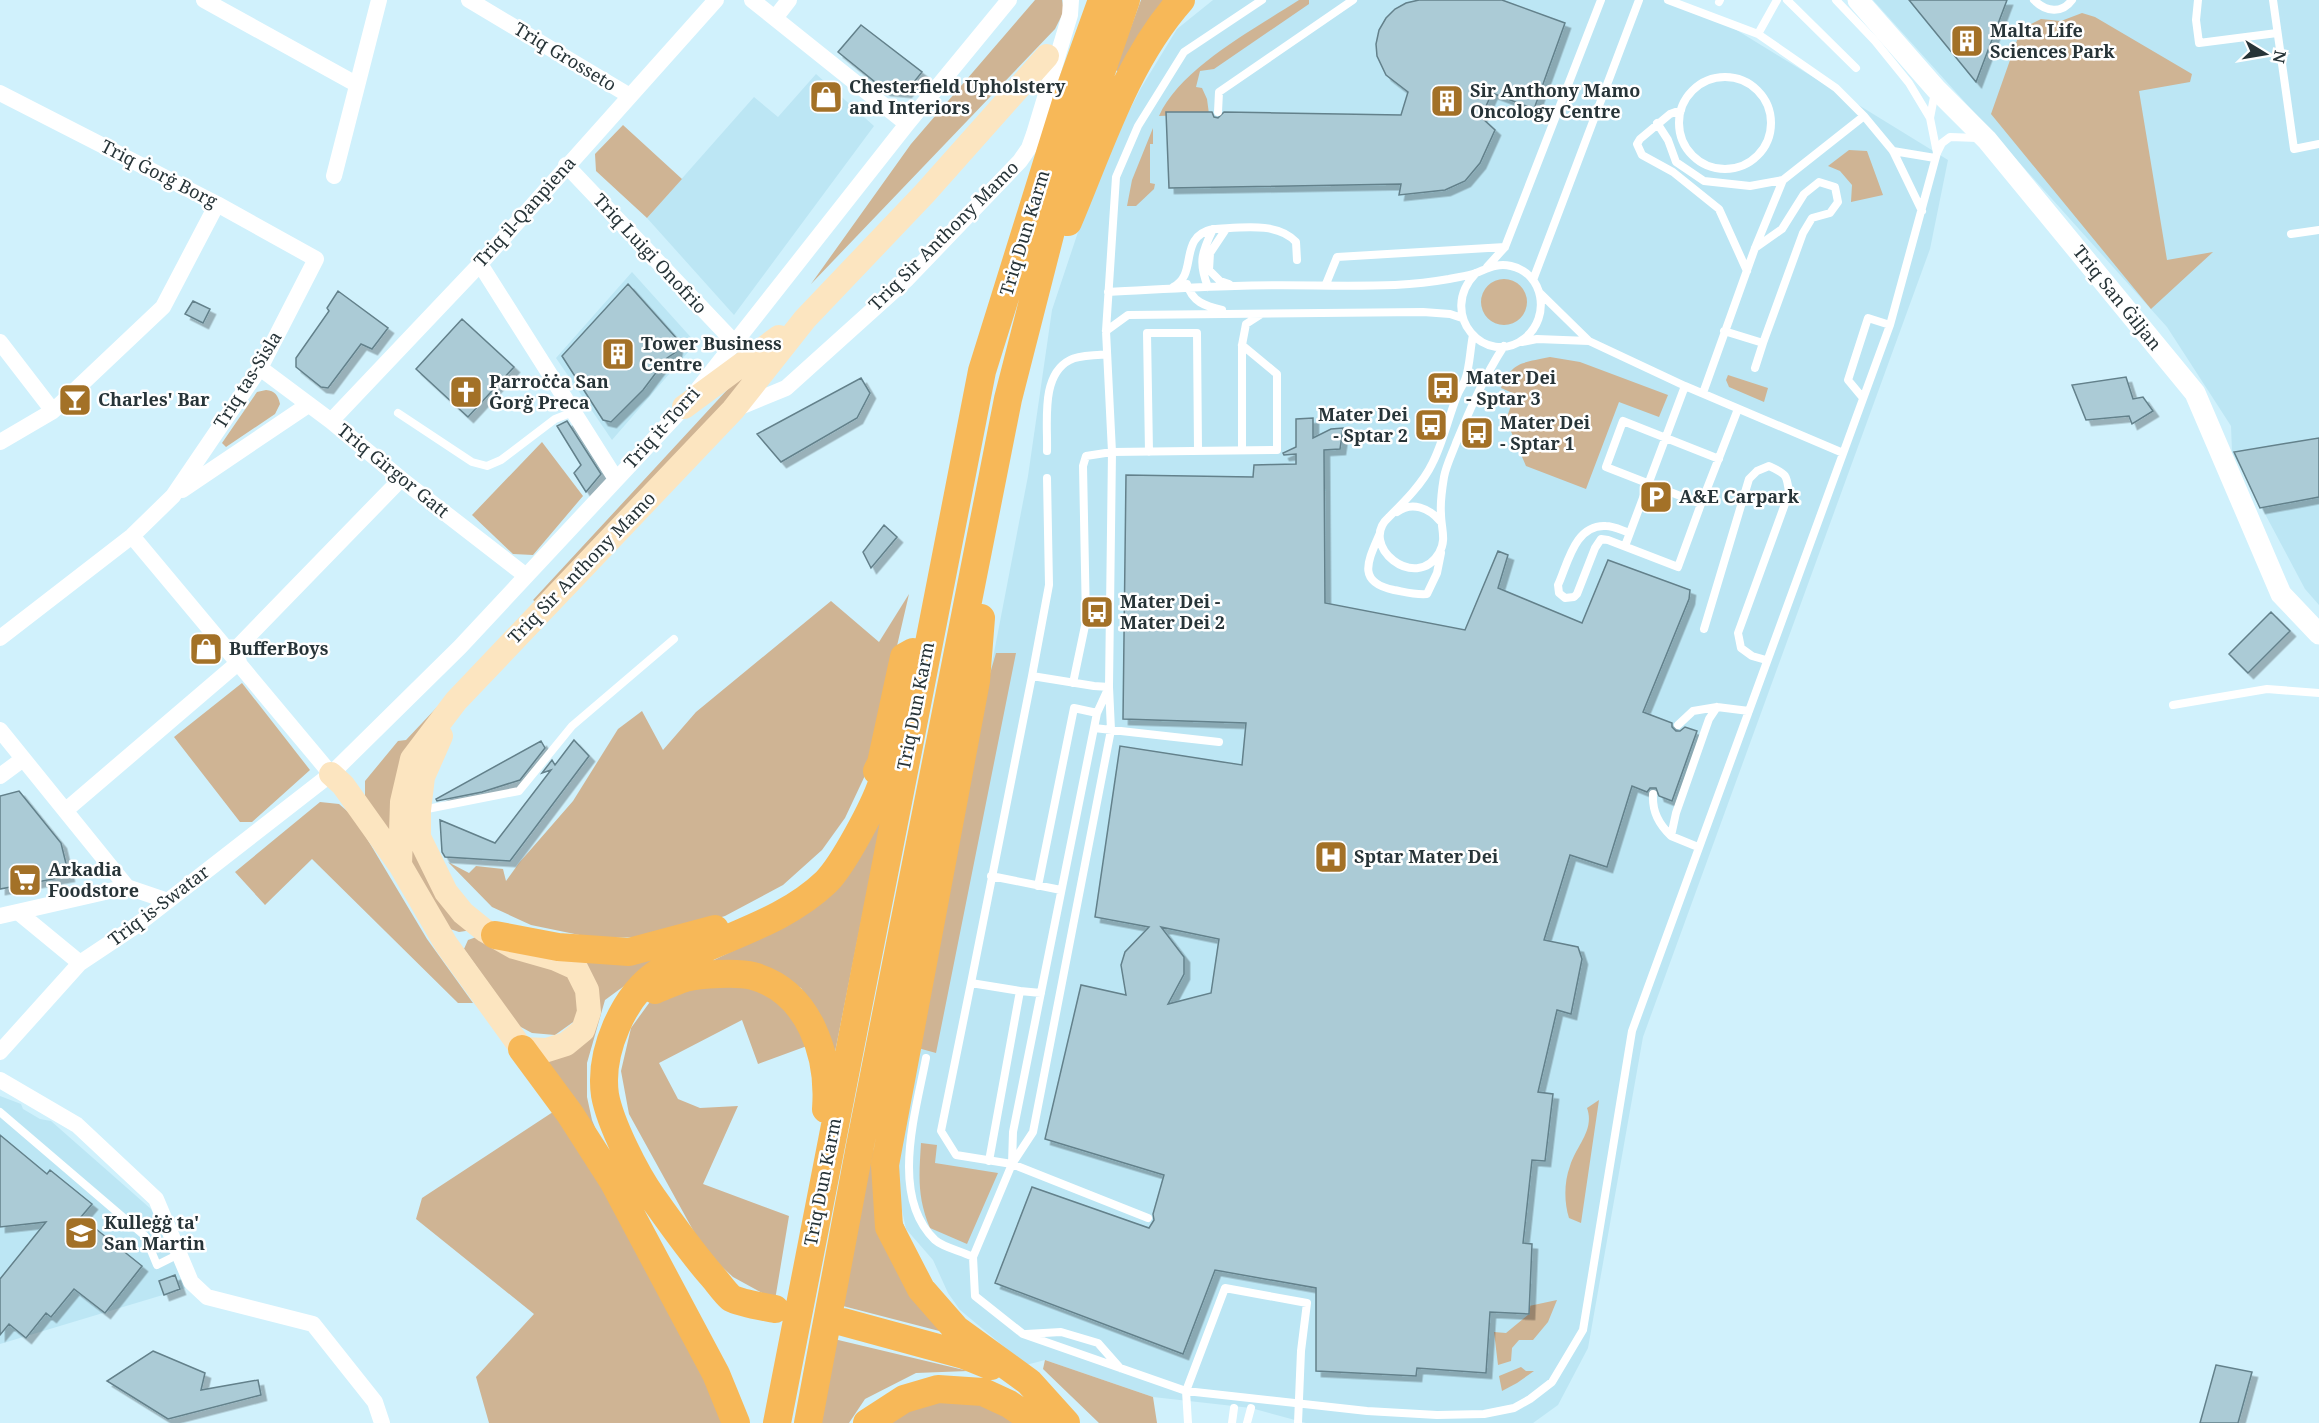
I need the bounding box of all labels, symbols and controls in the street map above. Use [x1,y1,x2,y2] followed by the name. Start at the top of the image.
[510,16,621,96] street label: Triq Grosseto
[1990,18,2115,63] place label: Malta Life Sciences Park
[1949,23,1985,59] building icon: Malta Life Sciences Park
[2235,24,2295,84] north arrow
[2268,49,2292,66] text: N
[849,74,1066,119] place label: Chesterfield Upholstery and Interiors
[1470,78,1640,123] place label: Sir Anthony Mamo Oncology Centre
[808,79,844,115] shop icon: Chesterfield Upholstery and Interiors
[1429,83,1465,119] building icon: Sir Anthony Mamo Oncology Centre
[97,133,222,213] street label: Triq Ġorġ Borg
[468,151,580,272] street label: Triq il-Qanpiena
[863,155,1023,315] street label: Triq Sir Anthony Mamo
[994,167,1055,298] street label: Triq Dun Karm
[589,188,713,319] street label: Triq Luigi Onofrio
[2068,240,2168,355] street label: Triq San Ġiljan
[208,326,287,433] street label: Triq tas-Sisla
[641,331,782,376] place label: Tower Business Centre
[600,336,636,372] building icon: Tower Business Centre
[1466,365,1557,410] place label: Mater Dei - Sptar 3
[489,369,609,414] place label: Parroċċa San Ġorġ Preca
[1425,370,1461,406] bus stop icon: Mater Dei - Sptar 3
[448,374,484,410] church icon: Parroċċa San Ġorġ Preca
[618,381,704,473] street label: Triq it-Torri
[57,382,93,418] bar icon: Charles' Bar
[98,387,210,411] place label: Charles' Bar
[1318,402,1409,447] place label: Mater Dei - Sptar 2
[1413,407,1449,443] bus stop icon: Mater Dei - Sptar 2
[1500,410,1591,455] place label: Mater Dei - Sptar 1
[1459,415,1495,451] bus stop icon: Mater Dei - Sptar 1
[333,418,454,523] street label: Triq Girgor Gatt
[1638,479,1674,515] parking icon: A&E Carpark
[1679,484,1799,508] place label: A&E Carpark
[502,486,660,649] street label: Triq Sir Anthony Mamo
[1120,589,1225,634] place label: Mater Dei - Mater Dei 2
[1079,594,1115,630] bus stop icon: Mater Dei - Mater Dei 2
[188,631,224,667] shop icon: BufferBoys
[229,636,329,660] place label: BufferBoys
[891,640,939,772] street label: Triq Dun Karm
[1313,839,1349,875] hospital icon: Sptar Mater Dei
[1354,844,1499,868] place label: Sptar Mater Dei
[48,857,139,902] place label: Arkadia Foodstore
[103,859,214,951] street label: Triq is-Swatar
[7,862,43,898] supermarket icon: Arkadia Foodstore
[798,1116,846,1248] street label: Triq Dun Karm
[104,1210,205,1255] place label: Kulleġġ ta' San Martin
[63,1215,99,1251] school or university icon: Kulleġġ ta' San Martin

